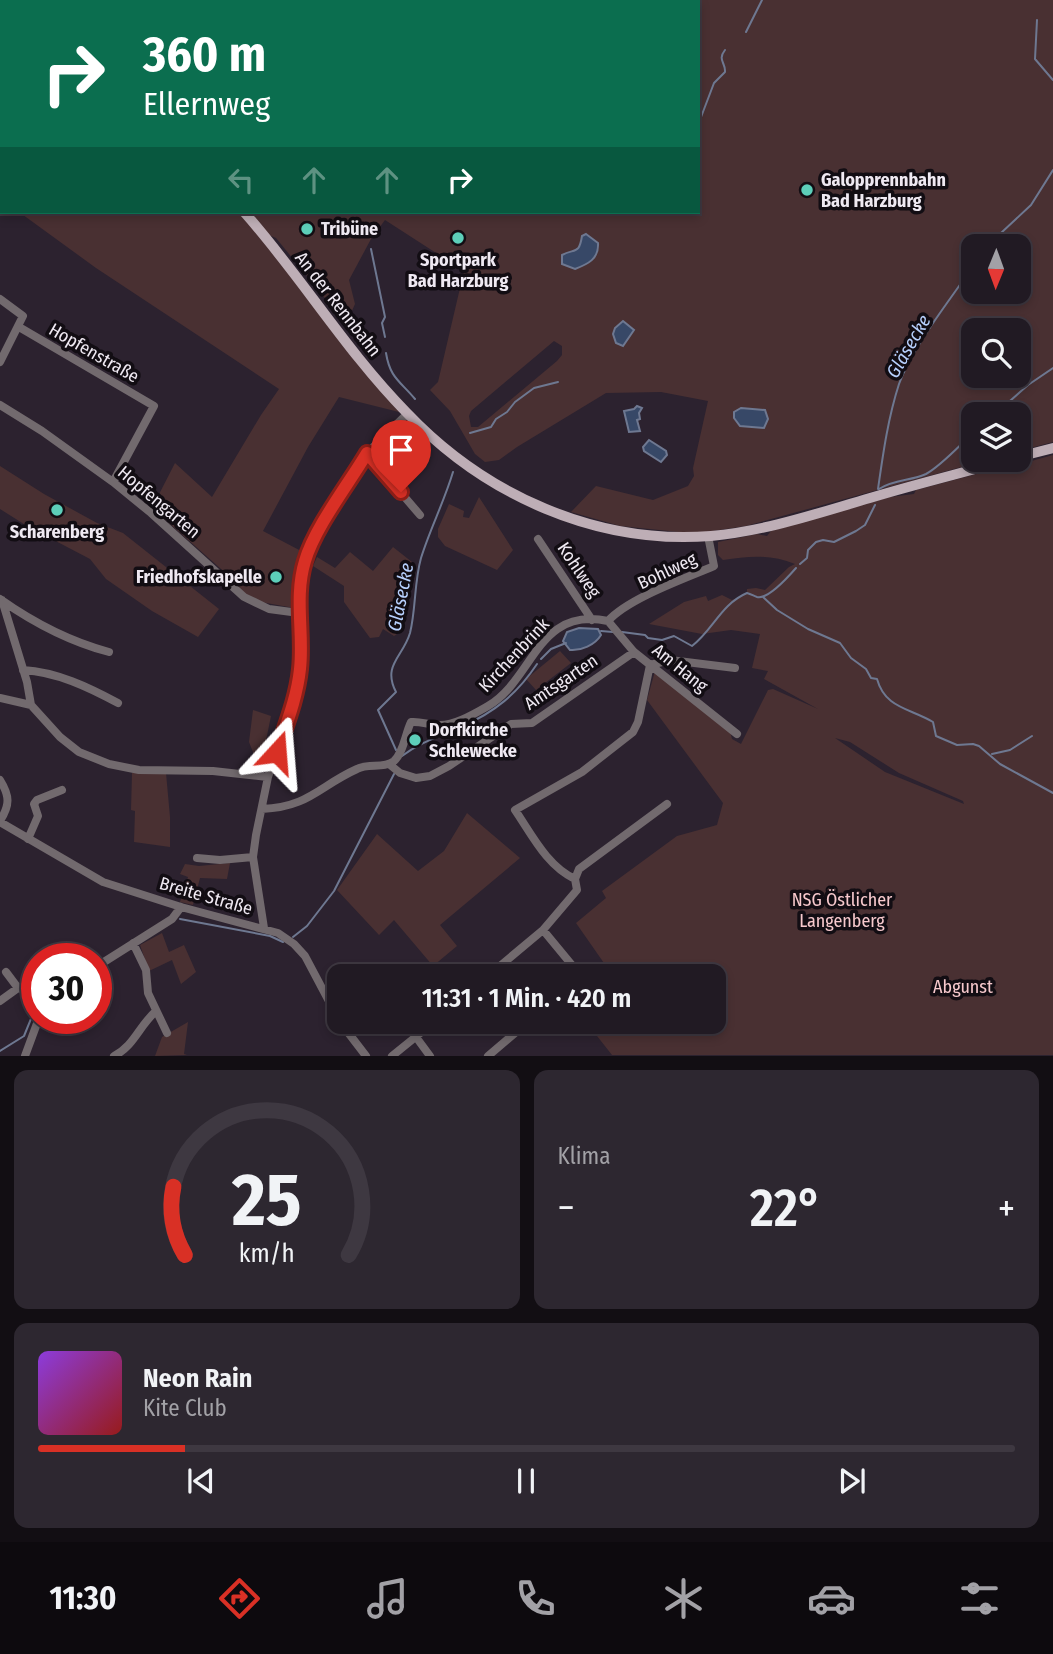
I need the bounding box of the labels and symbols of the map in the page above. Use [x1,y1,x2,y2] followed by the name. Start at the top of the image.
[821,169,946,212] place label: Galopprennbahn Bad Harzburg
[799,182,815,198] marker: Galopprennbahn Bad Harzburg
[321,218,378,240] place label: Tribüne
[299,221,315,237] marker: Tribüne
[450,230,466,246] marker: Sportpark Bad Harzburg
[961,234,1031,304] north arrow
[290,247,386,361] street label: An der Rennbahn
[408,249,508,292] place label: Sportpark Bad Harzburg
[881,311,936,382] water label: Gläsecke
[45,318,143,388] street label: Hopfenstraße
[371,420,431,492] pin
[113,461,205,543] street label: Hopfengarten
[49,502,65,518] marker: Scharenberg
[10,521,104,543] place label: Scharenberg
[553,538,606,602] street label: Kohlweg
[634,548,701,594] street label: Bohlweg
[383,561,418,633] water label: Gläsecke
[136,566,262,588] place label: Friedhofskapelle
[268,569,284,585] marker: Friedhofskapelle
[474,613,554,697] street label: Kirchenbrink
[648,639,713,697] street label: Am Hang
[520,649,602,715] street label: Amtsgarten
[240,715,314,789] position arrow
[429,719,517,762] place label: Dorfkirche Schlewecke
[407,732,423,748] marker: Dorfkirche Schlewecke
[157,872,255,920] street label: Breite Straße
[792,889,893,932] park label: NSG Östlicher Langenberg
[21,943,112,1034] speed limit sign: 30
[933,976,993,998] park label: Abgunst

